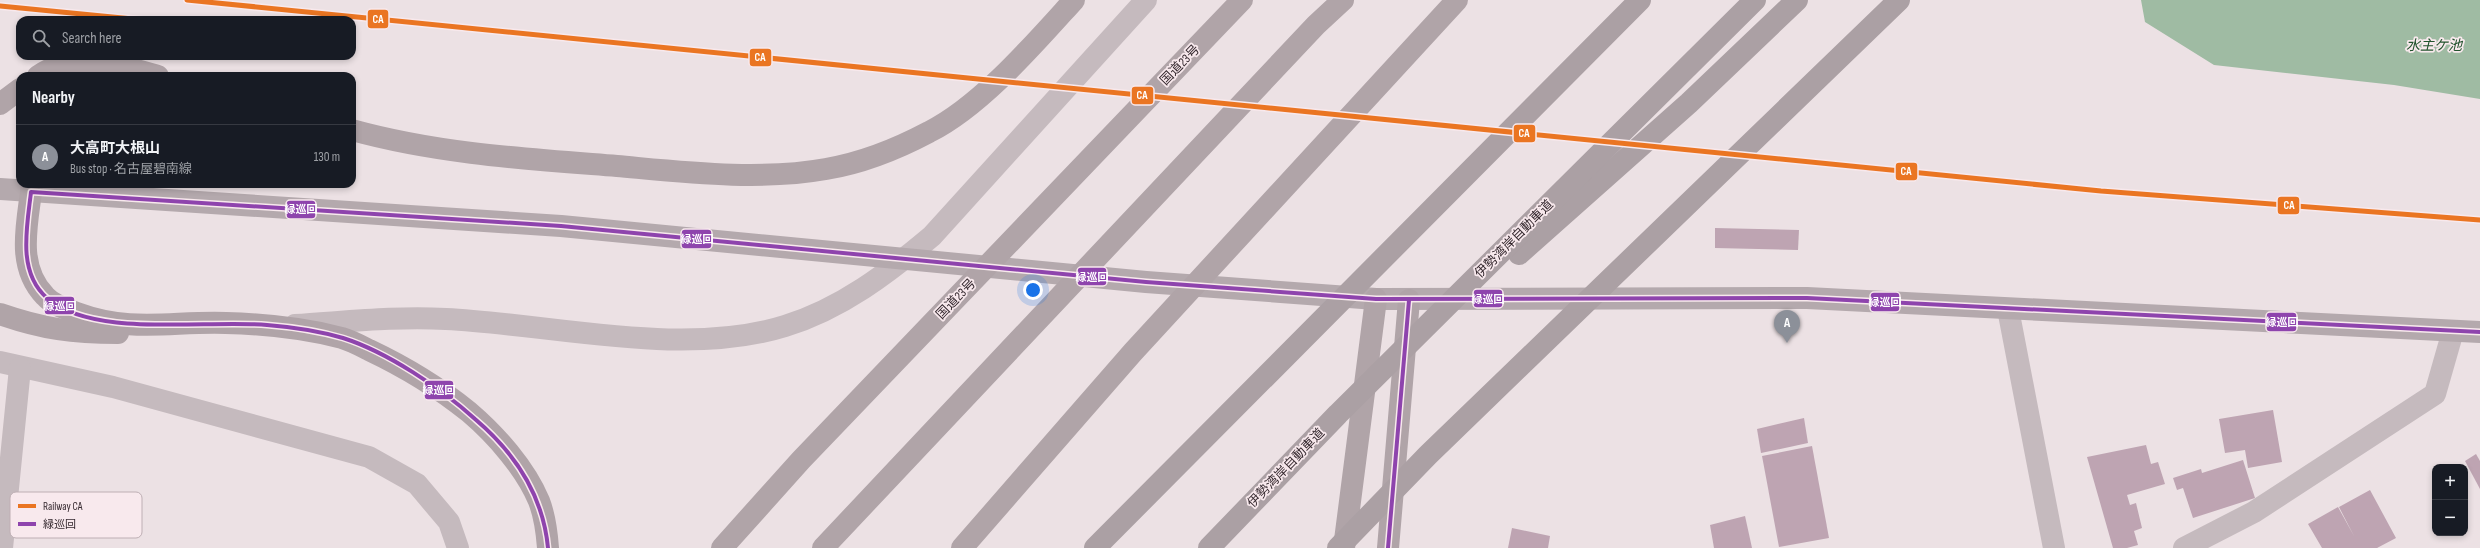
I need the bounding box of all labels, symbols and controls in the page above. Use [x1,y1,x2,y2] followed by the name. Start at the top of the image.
[367,9,389,29] line badge: CA
[373,13,384,26] text: CA
[16,16,356,60] search box
[30,27,52,49] icon: search
[62,29,122,48] text: Search here
[2406,37,2464,54] water label: 水主ケ池
[1157,42,1203,88] street label: 国道23号
[749,48,772,67] line badge: CA
[755,51,766,64] text: CA
[1131,86,1154,105] line badge: CA
[32,88,75,108] text: Nearby
[1137,89,1148,102] text: CA
[1513,124,1536,143] line badge: CA
[1519,127,1530,140] text: CA
[70,139,160,158] text: 大高町大根山
[42,149,48,165] text: A
[314,149,340,165] text: 130 m
[70,161,192,177] text: Bus stop · 名古屋碧南線
[1895,162,1918,181] line badge: CA
[1901,165,1912,178] text: CA
[2277,196,2300,215] line badge: CA
[1472,197,1556,281] street label: 伊勢湾岸自動車道
[2284,199,2295,212] text: CA
[286,200,316,219] line badge: 緑巡回
[285,203,318,216] text: 緑巡回
[681,229,712,249] line badge: 緑巡回
[681,233,714,246] text: 緑巡回
[1077,267,1107,286] line badge: 緑巡回
[1076,271,1109,284] text: 緑巡回
[933,276,979,322] street label: 国道23号
[1023,280,1043,300] your location
[1473,289,1503,308] line badge: 緑巡回
[1870,292,1900,312] line badge: 緑巡回
[1472,293,1505,306] text: 緑巡回
[44,296,75,315] line badge: 緑巡回
[1869,296,1902,309] text: 緑巡回
[44,300,77,313] text: 緑巡回
[1774,310,1800,343] pin: A
[2266,312,2297,332] line badge: 緑巡回
[2266,316,2299,329] text: 緑巡回
[424,380,454,400] line badge: 緑巡回
[423,384,456,397] text: 緑巡回
[1244,425,1328,511] street label: 伊勢湾岸自動車道
[2432,464,2468,536] map controls
[2432,464,2468,500] button: +
[10,492,142,538] legend
[43,500,83,513] text: Railway CA
[2432,500,2468,536] button: −
[43,518,76,531] text: 緑巡回

